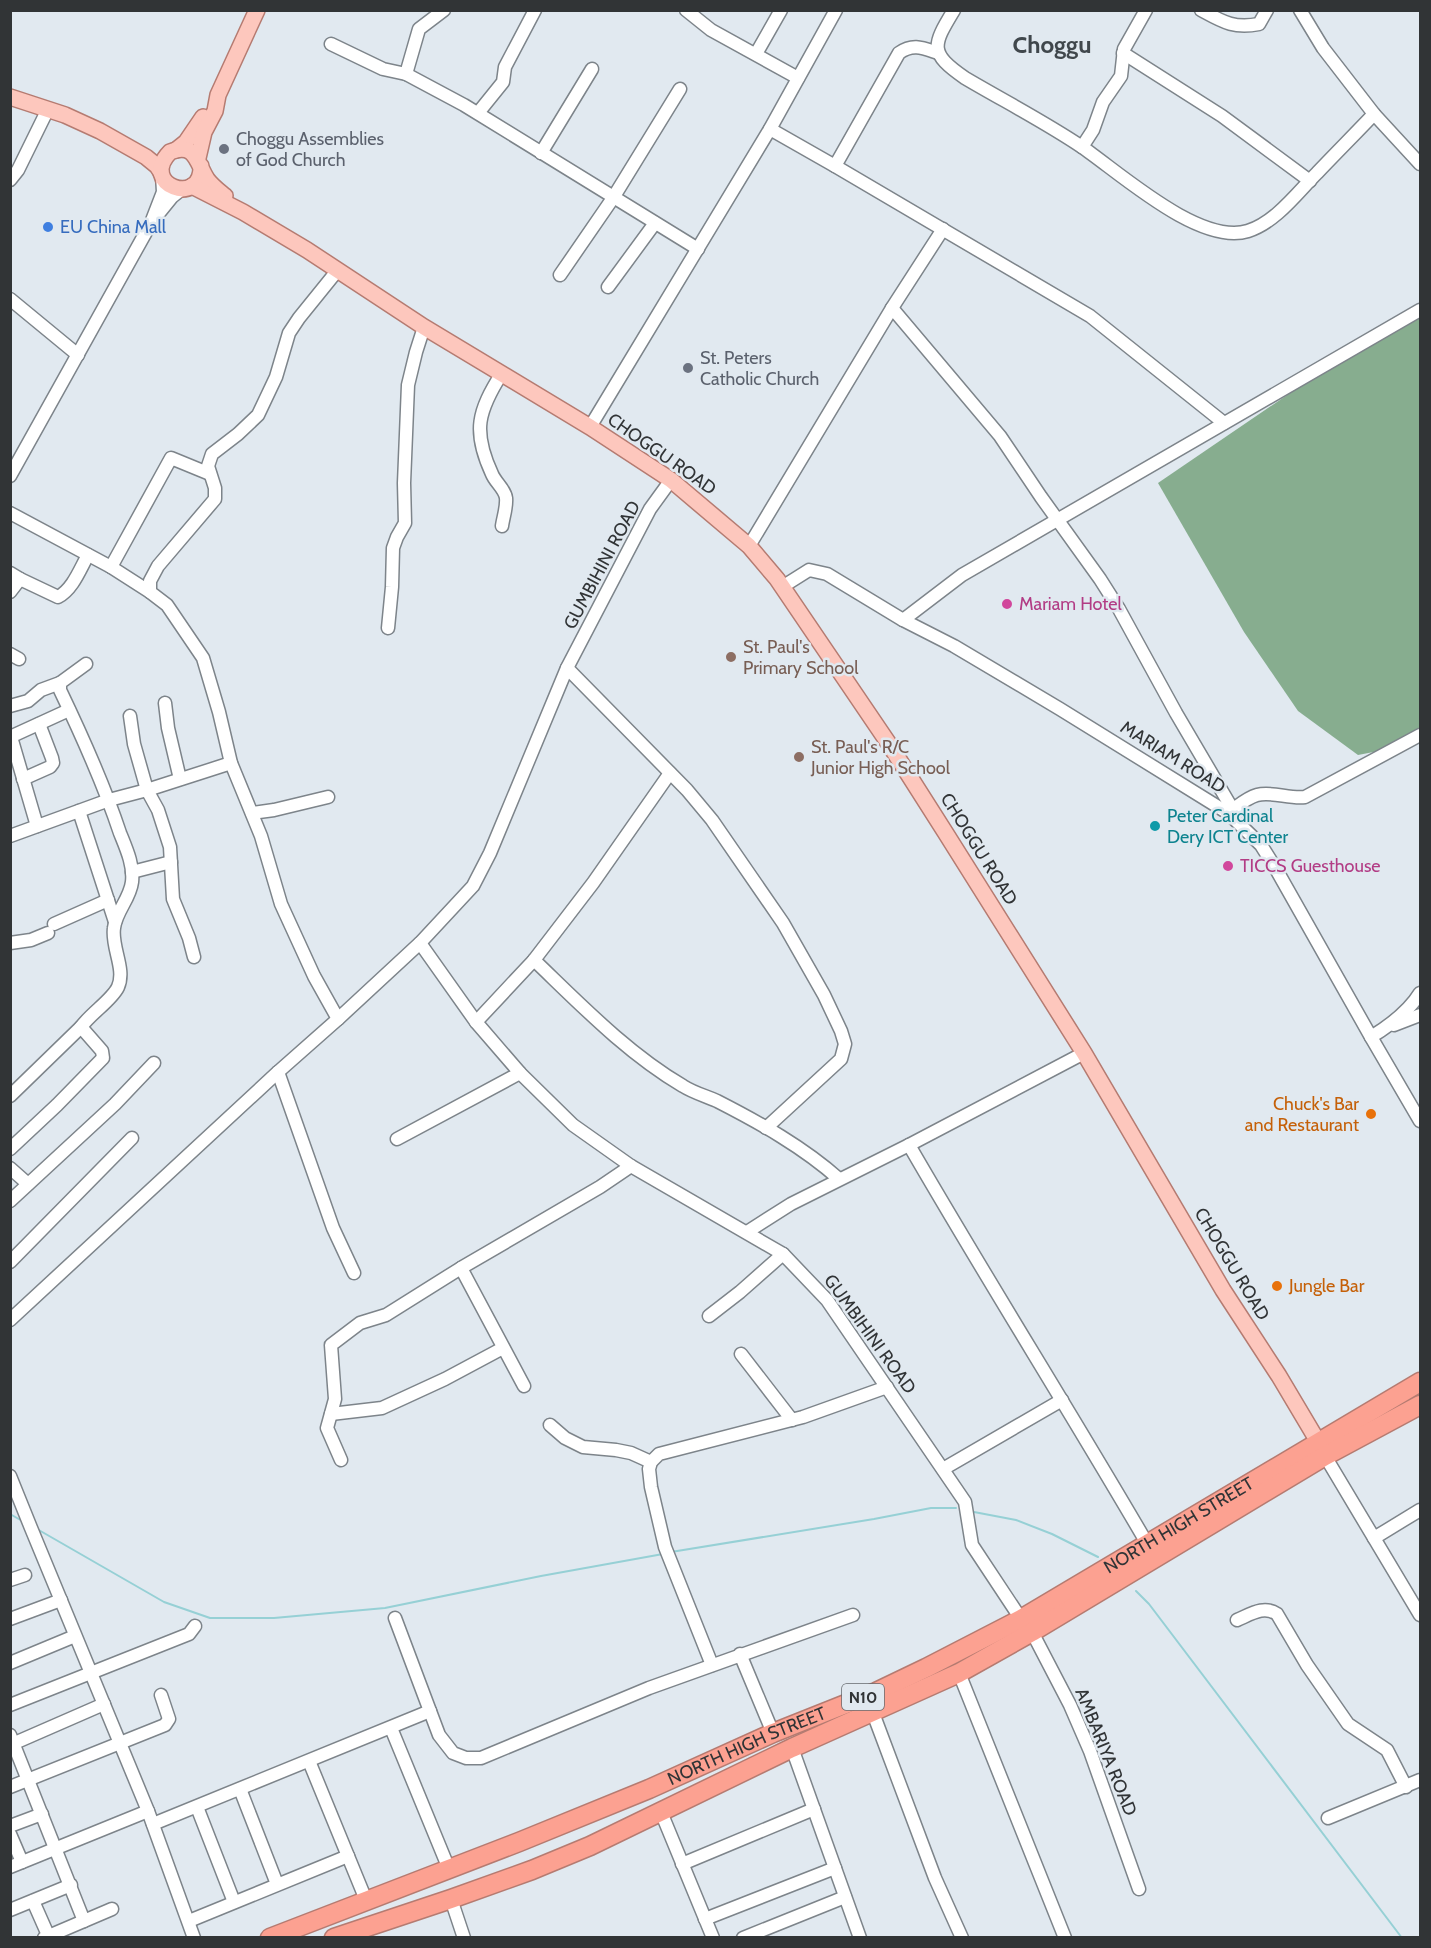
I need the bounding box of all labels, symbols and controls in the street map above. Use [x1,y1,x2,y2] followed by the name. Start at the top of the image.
[1013,30,1091,59] district label: Choggu
[236,128,384,171] place label: Choggu Assemblies of God Church
[217,142,231,156] marker: Choggu Assemblies of God Church
[60,216,167,238] place label: EU China Mall
[41,220,55,234] marker: EU China Mall
[700,347,819,390] place label: St. Peters Catholic Church
[681,361,695,375] marker: St. Peters Catholic Church
[603,408,721,500] street label: CHOGGU ROAD
[559,497,645,633] street label: GUMBIHINI ROAD
[1019,593,1123,615] place label: Mariam Hotel
[1000,597,1014,611] marker: Mariam Hotel
[743,636,859,679] place label: St. Paul's Primary School
[724,650,738,664] marker: St. Paul's Primary School
[1116,716,1230,798] street label: MARIAM ROAD
[810,736,951,779] place label: St. Paul's R/C Junior High School
[792,750,806,764] marker: St. Paul's R/C Junior High School
[936,789,1022,909] street label: CHOGGU ROAD
[1167,805,1289,848] place label: Peter Cardinal Dery ICT Center
[1148,819,1162,833] marker: Peter Cardinal Dery ICT Center
[1240,855,1381,877] place label: TICCS Guesthouse
[1221,859,1235,873] marker: TICCS Guesthouse
[1245,1093,1359,1136] place label: Chuck's Bar and Restaurant
[1364,1107,1378,1121] marker: Chuck's Bar and Restaurant
[1190,1204,1274,1324] street label: CHOGGU ROAD
[819,1270,921,1398] street label: GUMBIHINI ROAD
[1288,1275,1365,1297] place label: Jungle Bar
[1270,1279,1284,1293] marker: Jungle Bar
[1100,1472,1258,1578] street label: NORTH HIGH STREET
[842,1684,884,1710] road number: N10
[1070,1685,1142,1819] street label: AMBARIYA ROAD
[664,1702,829,1790] street label: NORTH HIGH STREET

